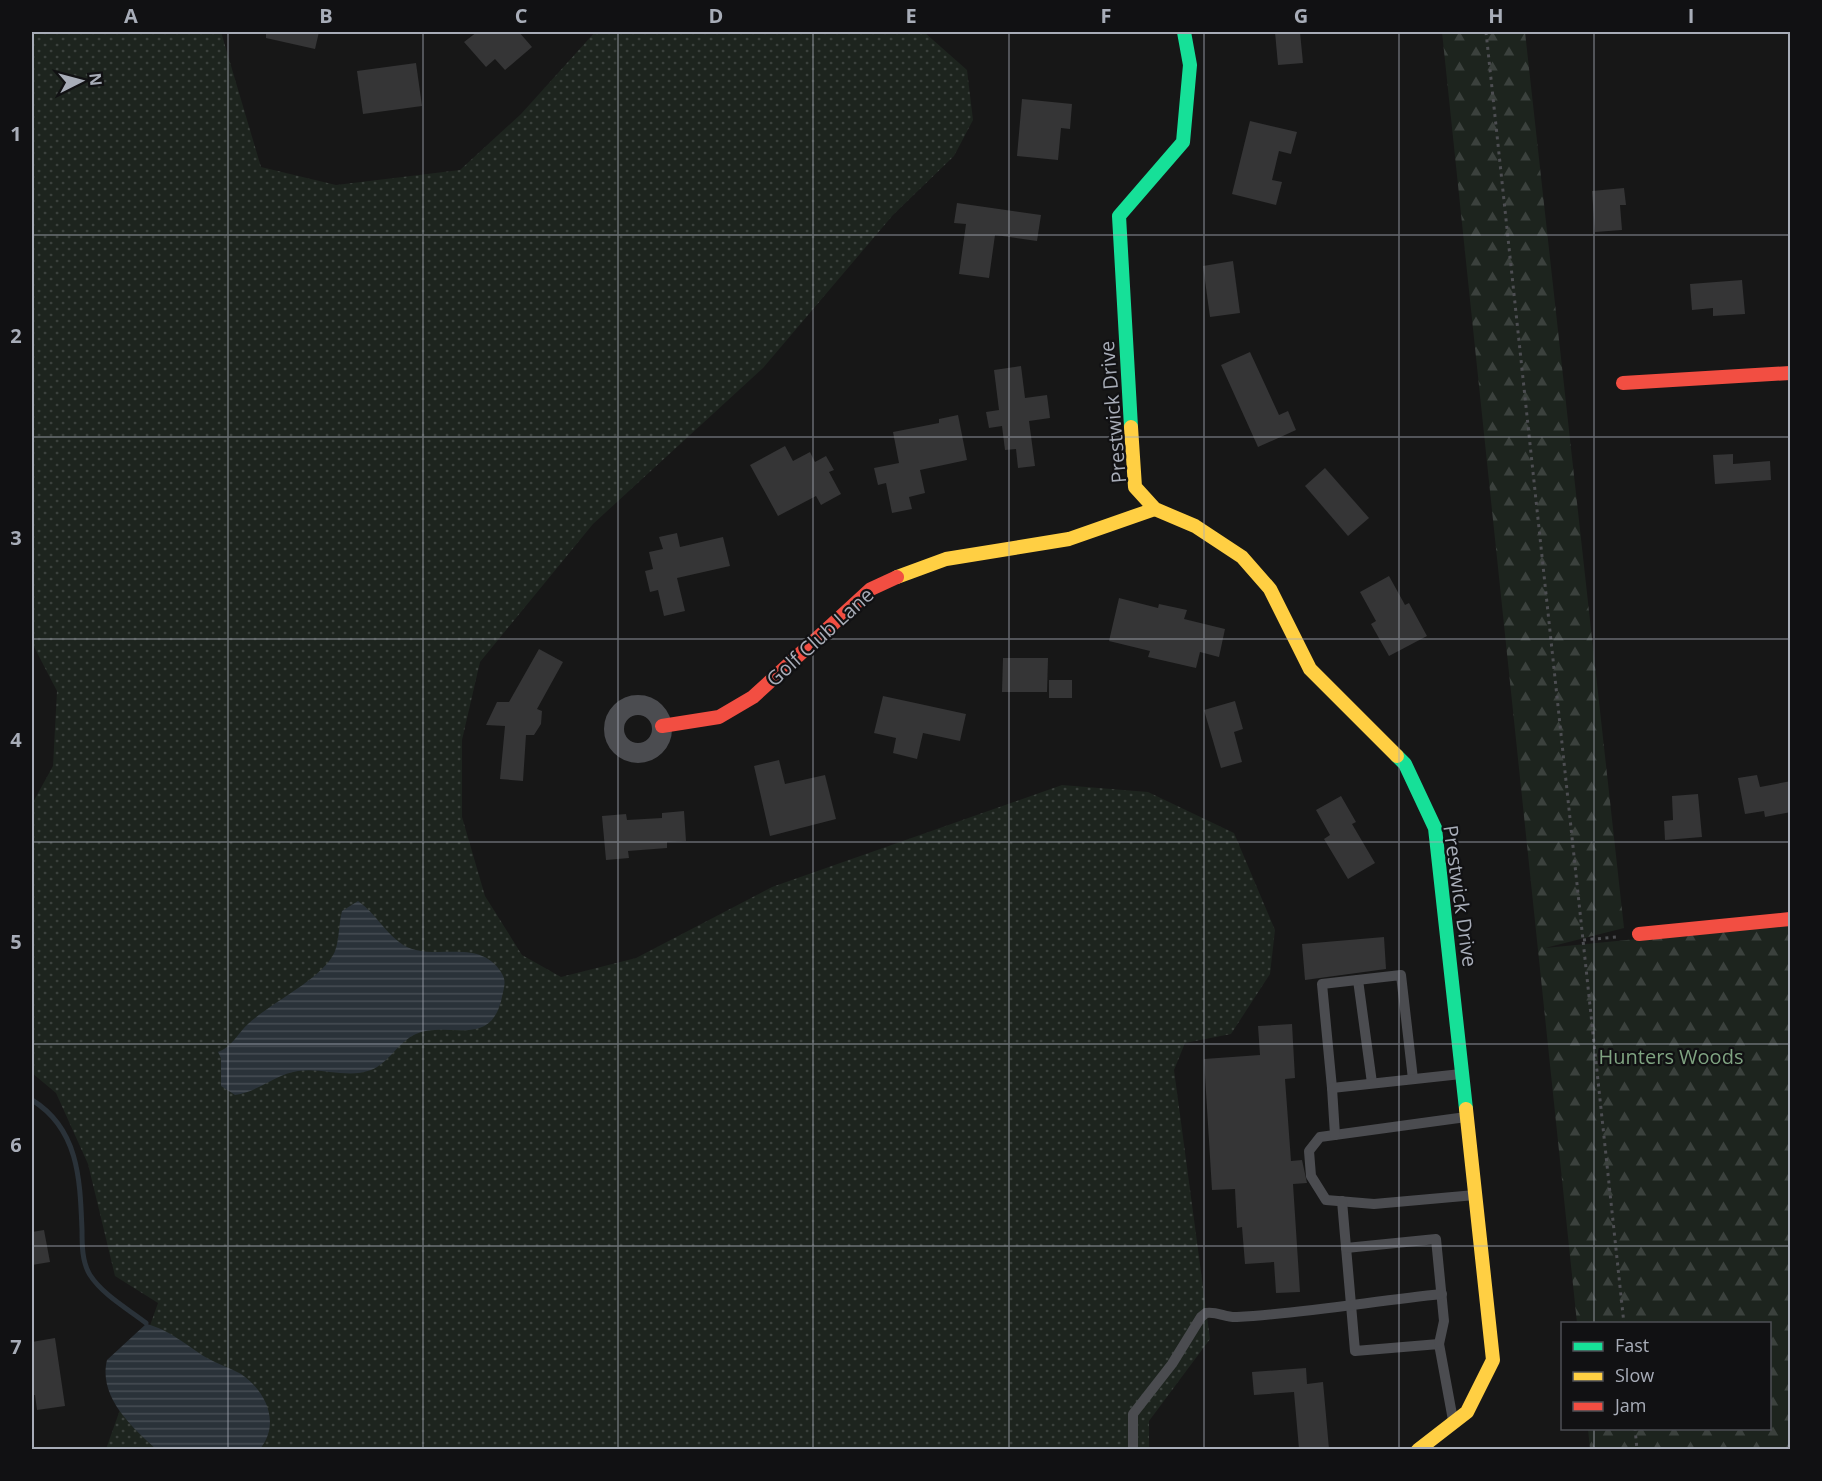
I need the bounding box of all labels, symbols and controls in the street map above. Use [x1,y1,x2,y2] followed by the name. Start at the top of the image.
[124,2,138,29] text: A
[319,2,333,29] text: B
[515,2,528,29] text: C
[709,2,723,29] text: D
[905,2,917,29] text: E
[1101,2,1111,29] text: F
[1294,2,1308,29] text: G
[1488,2,1504,29] text: H
[1688,2,1694,29] text: I
[51,51,111,111] north arrow
[84,72,108,87] text: N
[10,120,22,147] text: 1
[10,322,22,349] text: 2
[1093,340,1132,484] street label: Prestwick Drive
[10,524,22,551] text: 3
[760,581,879,692] street label: Golf Club Lane
[10,726,22,753] text: 4
[1437,823,1484,969] street label: Prestwick Drive
[10,928,22,955] text: 5
[1599,1043,1743,1070] park label: Hunters Woods
[10,1131,22,1158] text: 6
[1561,1322,1771,1430] legend
[10,1333,22,1360] text: 7
[1615,1333,1649,1357] text: Fast
[1615,1363,1654,1387] text: Slow
[1613,1393,1647,1417] text: Jam

